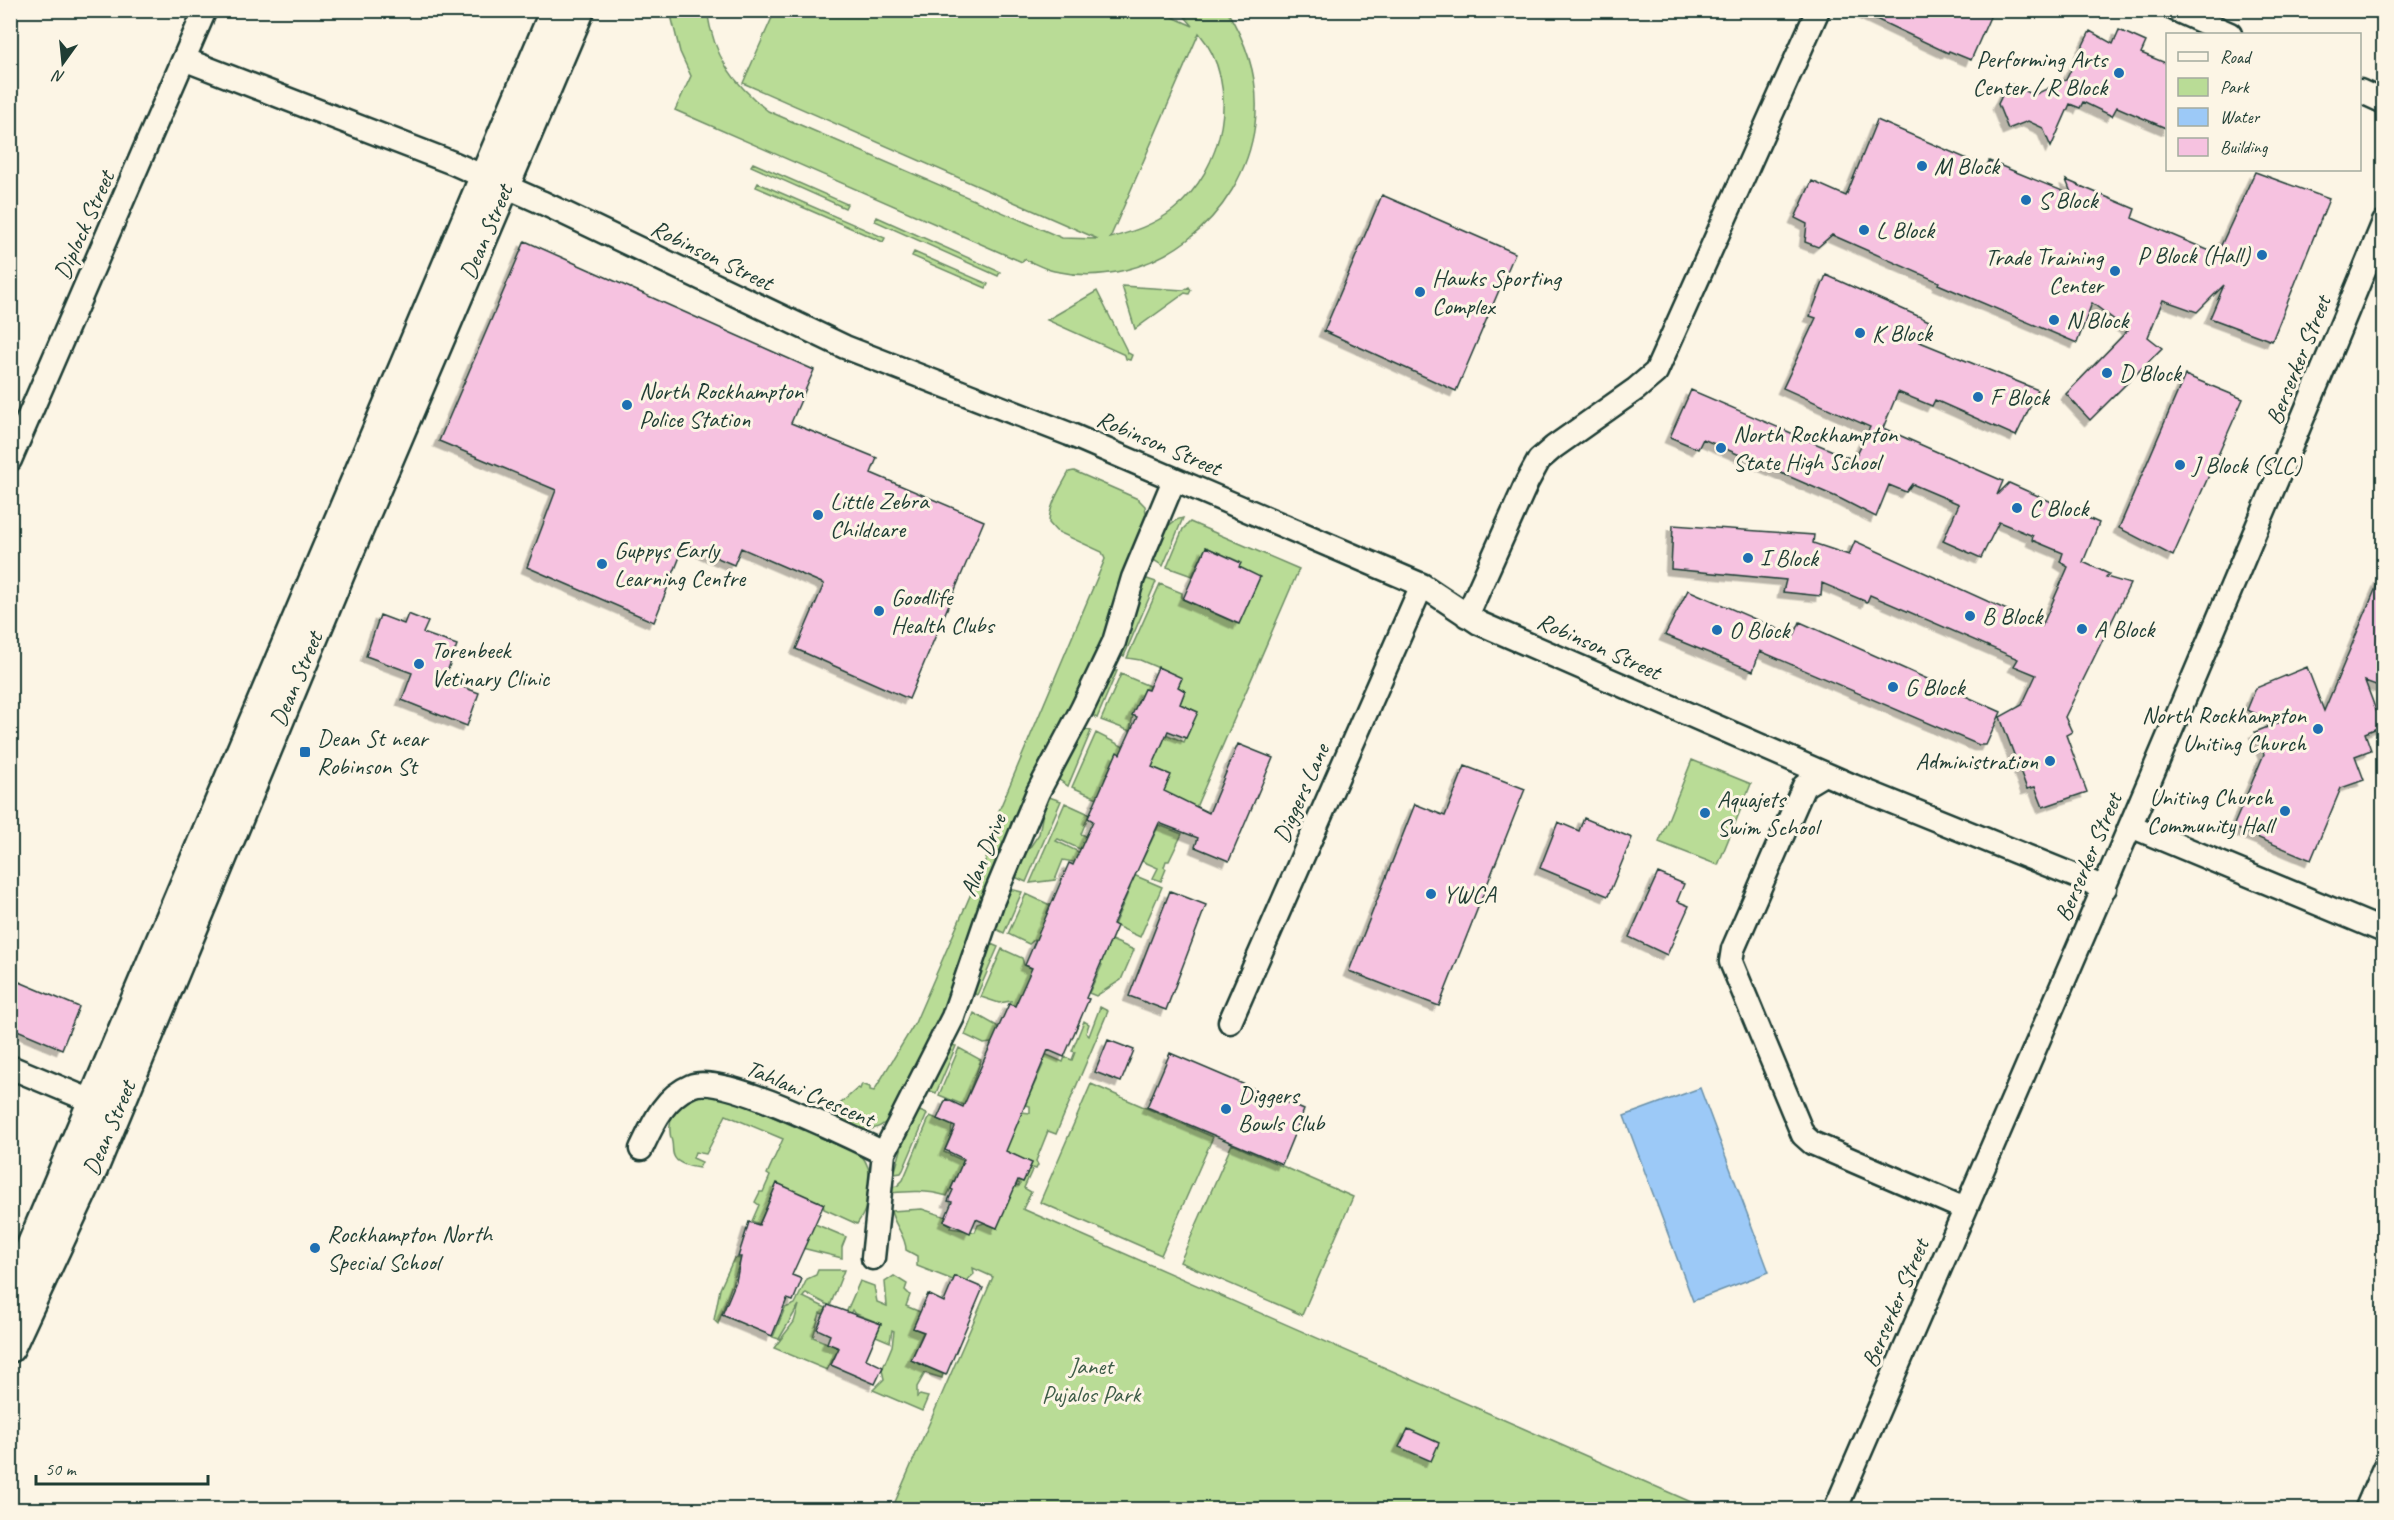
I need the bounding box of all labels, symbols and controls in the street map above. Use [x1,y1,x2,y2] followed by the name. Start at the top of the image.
[33,33,93,93] north arrow
[2166,33,2361,171] legend
[1972,44,2109,102] place label: Performing Arts Center / R Block
[2220,46,2253,68] text: Road
[49,65,67,87] text: N
[2112,66,2126,80] marker: Performing Arts Center / R Block
[2220,76,2250,98] text: Park
[2220,106,2261,128] text: Water
[2220,136,2269,158] text: Building
[1934,151,2001,181] place label: M Block
[1915,159,1929,173] marker: M Block
[47,164,122,284] street label: Diplock Street
[453,178,520,284] street label: Dean Street
[2038,185,2100,215] place label: S Block
[2019,193,2033,207] marker: S Block
[646,213,780,298] street label: Robinson Street
[1876,215,1936,245] place label: L Block
[1857,223,1871,237] marker: L Block
[2137,240,2251,270] place label: P Block (Hall)
[1985,242,2105,300] place label: Trade Training Center
[2255,248,2269,262] marker: P Block (Hall)
[1432,263,1563,321] place label: Hawks Sporting Complex
[2108,264,2122,278] marker: Trade Training Center
[1413,285,1427,299] marker: Hawks Sporting Complex
[2259,289,2338,429] street label: Berserker Street
[2066,305,2130,335] place label: N Block
[2047,313,2061,327] marker: N Block
[1872,318,1934,348] place label: K Block
[1853,326,1867,340] marker: K Block
[2119,358,2183,388] place label: D Block
[2100,366,2114,380] marker: D Block
[639,376,805,434] place label: North Rockhampton Police Station
[1990,382,2051,412] place label: F Block
[1971,390,1985,404] marker: F Block
[620,398,634,412] marker: North Rockhampton Police Station
[1092,403,1227,483] street label: Robinson Street
[1733,419,1899,477] place label: North Rockhampton State High School
[1714,441,1728,455] marker: North Rockhampton State High School
[2191,450,2303,480] place label: J Block (SLC)
[2173,458,2187,472] marker: J Block (SLC)
[830,486,930,544] place label: Little Zebra Childcare
[2029,493,2090,523] place label: C Block
[2010,501,2024,515] marker: C Block
[811,508,825,522] marker: Little Zebra Childcare
[614,535,747,593] place label: Guppys Early Learning Centre
[1760,543,1820,573] place label: I Block
[1741,551,1755,565] marker: I Block
[595,557,609,571] marker: Guppys Early Learning Centre
[891,582,995,640] place label: Goodlife Health Clubs
[1982,601,2045,631] place label: B Block
[872,604,886,618] marker: Goodlife Health Clubs
[1533,605,1667,687] street label: Robinson Street
[1963,609,1977,623] marker: B Block
[2094,614,2157,644] place label: A Block
[1729,615,1791,645] place label: O Block
[2075,622,2089,636] marker: A Block
[1710,623,1724,637] marker: O Block
[263,625,330,731] street label: Dean Street
[431,635,551,693] place label: Torenbeek Vetinary Clinic
[412,657,426,671] marker: Torenbeek Vetinary Clinic
[1905,672,1967,702] place label: G Block
[1886,680,1900,694] marker: G Block
[2142,700,2307,758] place label: North Rockhampton Uniting Church
[2311,722,2325,736] marker: North Rockhampton Uniting Church
[317,723,430,781] place label: Dean St near Robinson St
[1266,737,1337,847] street label: Diggers Lane
[298,745,312,759] marker: Dean St near Robinson St
[1916,746,2038,776] place label: Administration
[2043,754,2057,768] marker: Administration
[2147,782,2277,840] place label: Uniting Church Community Hall
[1717,784,1822,842] place label: Aquajets Swim School
[2048,786,2129,926] street label: Berserker Street
[2278,804,2292,818] marker: Uniting Church Community Hall
[1698,806,1712,820] marker: Aquajets Swim School
[953,808,1014,900] street label: Alan Drive
[1443,879,1497,909] place label: YWCA
[1424,887,1438,901] marker: YWCA
[741,1052,881,1134] street label: Tahlani Crescent
[76,1074,143,1180] street label: Dean Street
[1238,1080,1326,1138] place label: Diggers Bowls Club
[1219,1102,1233,1116] marker: Diggers Bowls Club
[327,1219,494,1277] place label: Rockhampton North Special School
[1855,1232,1936,1372] street label: Berserker Street
[308,1241,322,1255] marker: Rockhampton North Special School
[1042,1351,1142,1409] park label: Janet Pujalos Park
[36,1448,208,1486] scale bar
[45,1458,78,1480] text: 50 m

